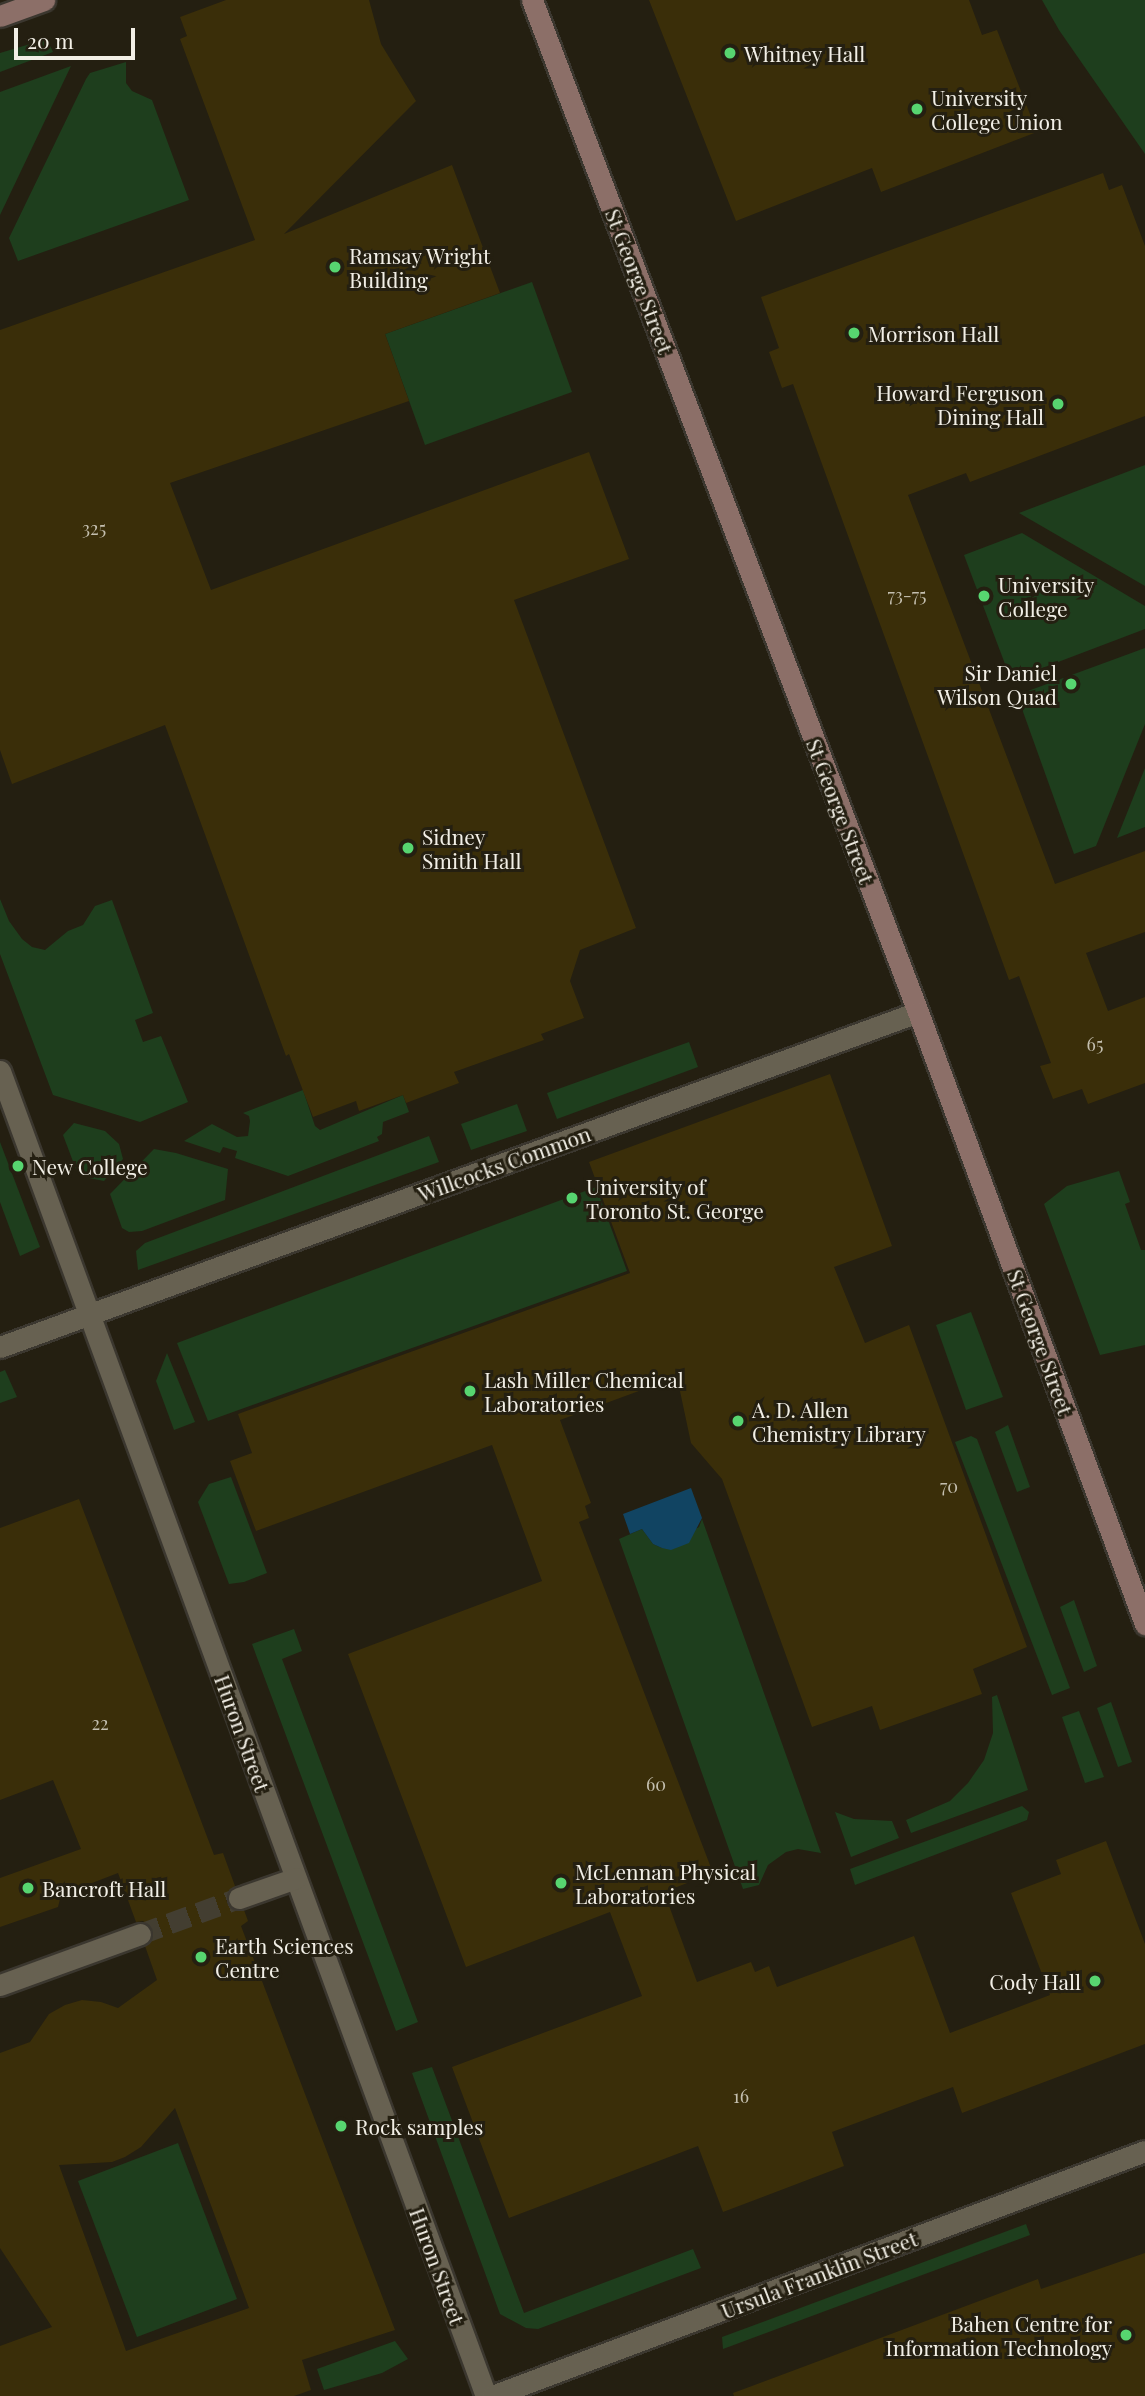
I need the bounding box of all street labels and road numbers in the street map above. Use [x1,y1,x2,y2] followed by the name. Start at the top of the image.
[601,205,679,357] street label: St George Street
[802,735,880,887] street label: St George Street
[414,1120,594,1206] street label: Willcocks Common
[1003,1266,1079,1418] street label: St George Street
[210,1671,276,1795] street label: Huron Street
[405,2204,471,2328] street label: Huron Street
[717,2225,921,2323] street label: Ursula Franklin Street

